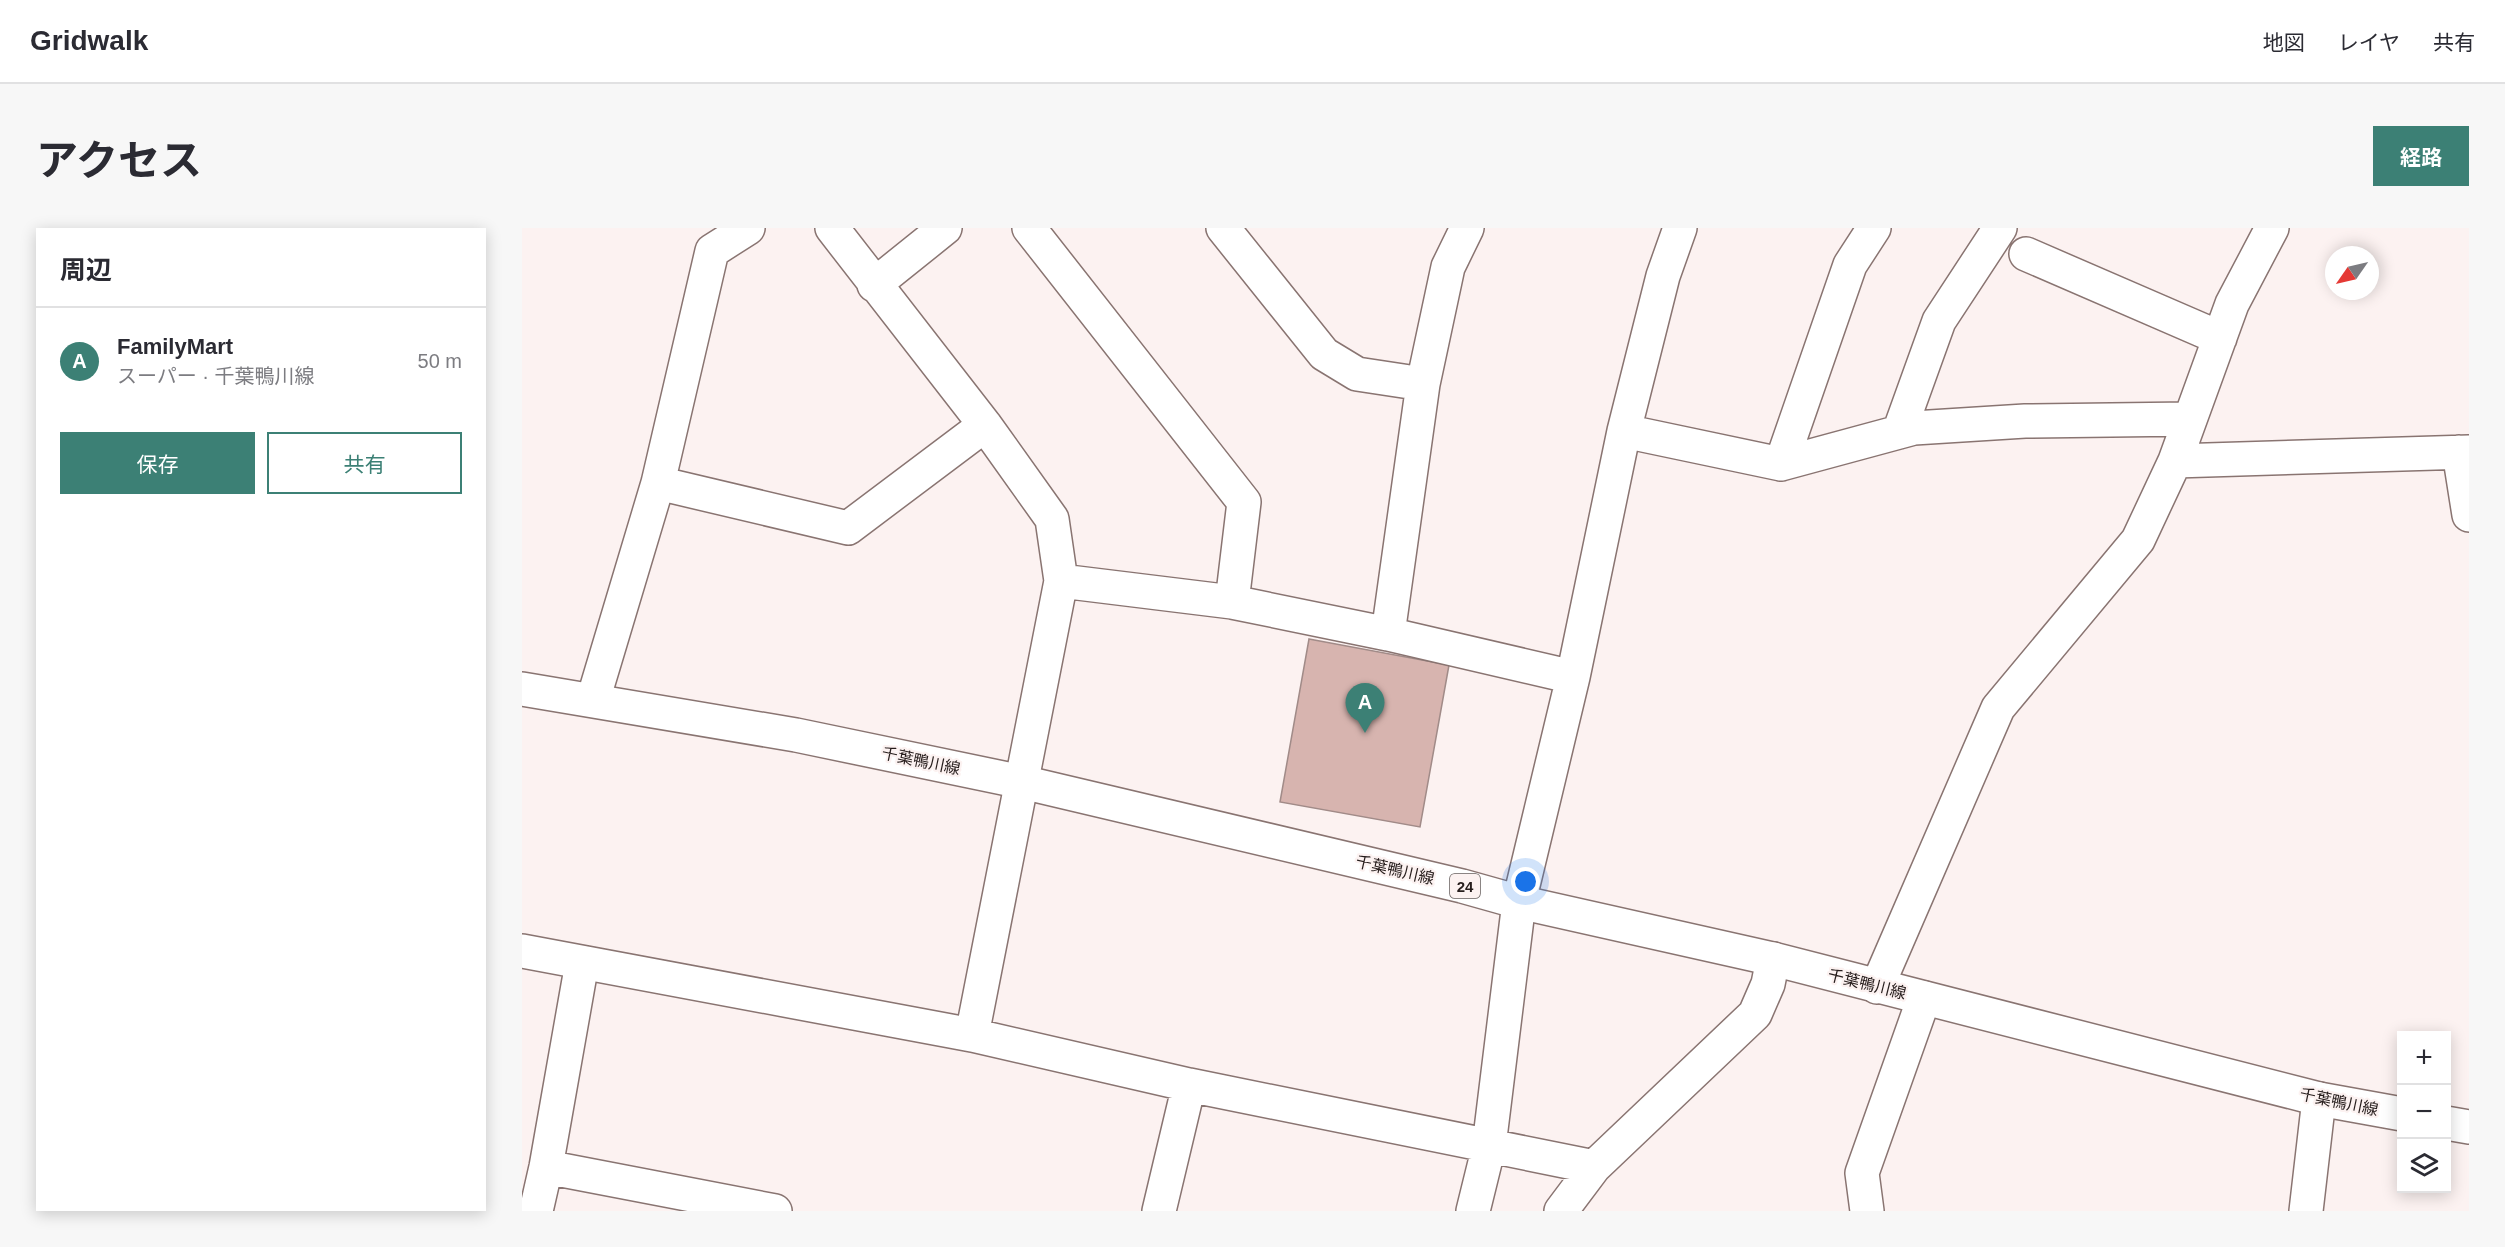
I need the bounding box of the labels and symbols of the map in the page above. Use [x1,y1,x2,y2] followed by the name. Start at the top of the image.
[2325,246,2379,300] north arrow
[1346,684,1384,733] pin: A
[880,744,962,778] street label: 千葉鴨川線
[1354,853,1436,887] street label: 千葉鴨川線
[1511,867,1540,896] your location
[1450,874,1480,898] road number: 24
[1826,966,1908,1002] street label: 千葉鴨川線
[2298,1085,2380,1119] street label: 千葉鴨川線

